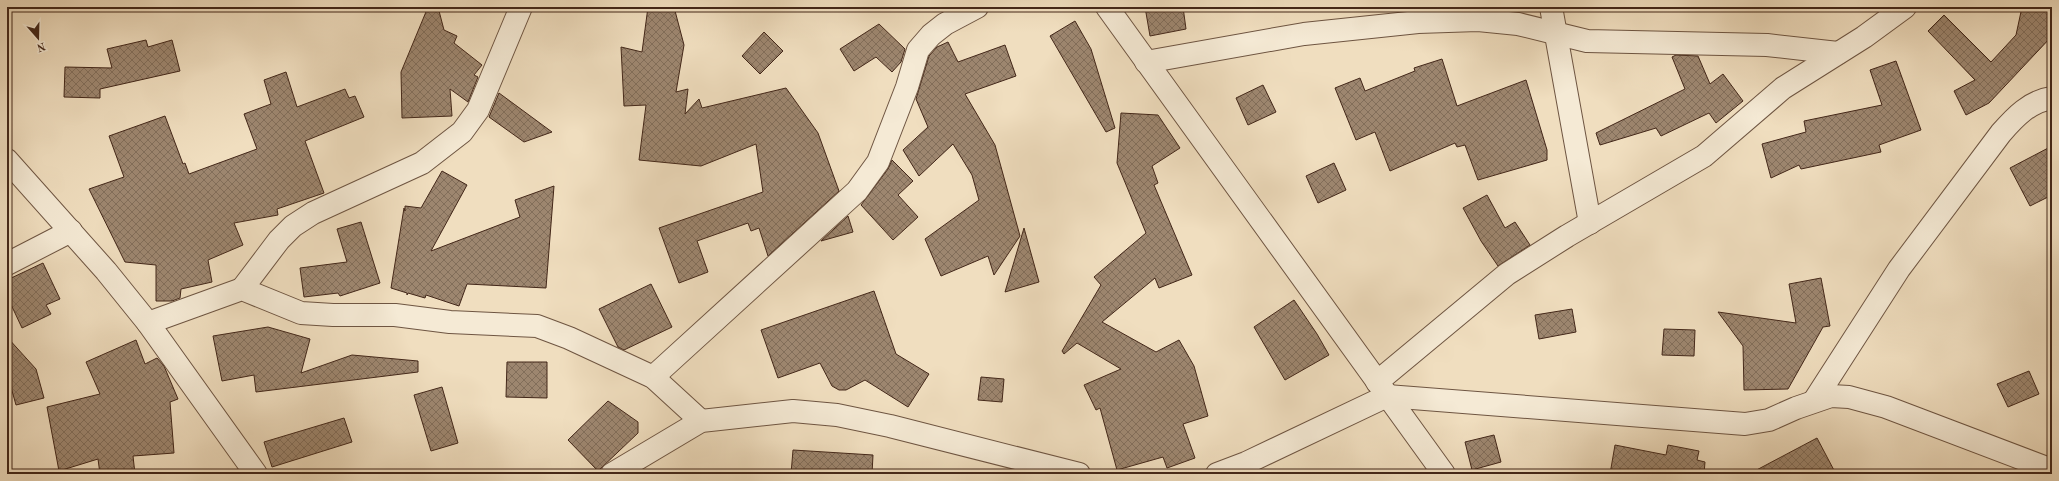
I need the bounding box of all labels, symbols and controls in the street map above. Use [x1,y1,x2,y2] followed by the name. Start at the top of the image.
[18,18,58,58] north arrow
[35,39,47,53] text: N

